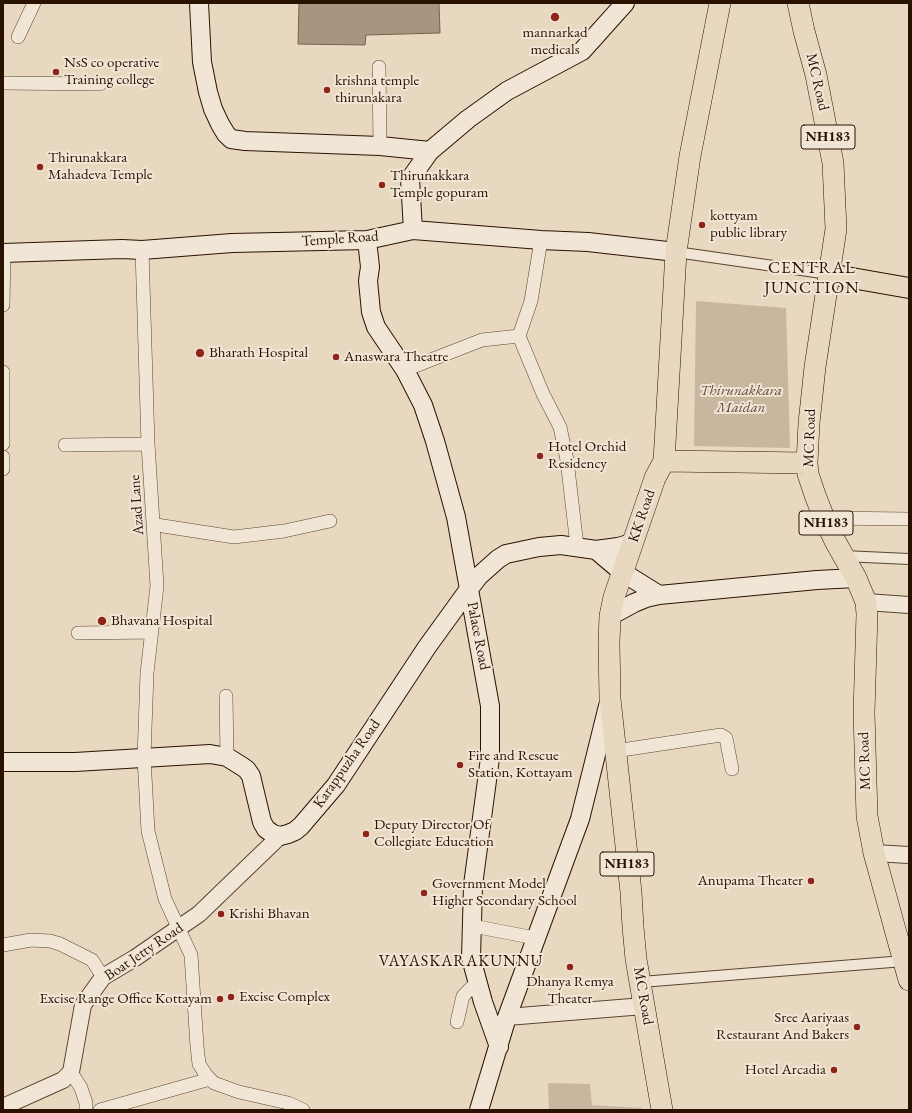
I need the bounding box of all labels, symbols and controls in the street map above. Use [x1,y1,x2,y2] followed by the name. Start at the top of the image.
[549,11,561,23] marker: mannarkad medicals
[522,24,588,59] place label: mannarkad medicals
[802,51,832,113] street label: MC Road
[64,54,159,89] place label: NsS co operative Training college
[51,67,61,77] marker: NsS co operative Training college
[335,72,419,107] place label: krishna temple thirunakara
[322,85,332,95] marker: krishna temple thirunakara
[801,125,855,149] road number: NH183
[48,149,153,184] place label: Thirunakkara Mahadeva Temple
[35,162,45,172] marker: Thirunakkara Mahadeva Temple
[390,167,488,202] place label: Thirunakkara Temple gopuram
[377,180,387,190] marker: Thirunakkara Temple gopuram
[710,207,787,242] place label: kottyam public library
[697,220,707,230] marker: kottyam public library
[301,227,379,251] street label: Temple Road
[764,258,860,298] district label: CENTRAL JUNCTION
[209,344,308,362] place label: Bharath Hospital
[194,347,206,359] marker: Bharath Hospital
[344,348,448,366] place label: Anaswara Theatre
[331,352,341,362] marker: Anaswara Theatre
[700,382,782,417] park label: Thirunakkara Maidan
[800,408,820,468] street label: MC Road
[548,438,626,473] place label: Hotel Orchid Residency
[535,451,545,461] marker: Hotel Orchid Residency
[126,474,148,536] street label: Azad Lane
[625,487,659,545] street label: KK Road
[799,511,853,535] road number: NH183
[463,600,493,672] street label: Palace Road
[111,612,213,630] place label: Bhavana Hospital
[96,615,108,627] marker: Bhavana Hospital
[310,716,384,812] street label: Karappuzha Road
[855,731,875,791] street label: MC Road
[468,747,573,782] place label: Fire and Rescue Station, Kottayam
[455,760,465,770] marker: Fire and Rescue Station, Kottayam
[374,816,494,851] place label: Deputy Director Of Collegiate Education
[361,829,371,839] marker: Deputy Director Of Collegiate Education
[600,852,654,876] road number: NH183
[697,872,803,890] place label: Anupama Theater
[432,875,577,910] place label: Government Model Higher Secondary School
[806,876,816,886] marker: Anupama Theater
[419,888,429,898] marker: Government Model Higher Secondary School
[229,905,310,923] place label: Krishi Bhavan
[216,909,226,919] marker: Krishi Bhavan
[101,919,187,985] street label: Boat Jetty Road
[379,952,543,972] district label: VAYASKARAKUNNU
[565,962,575,972] marker: Dhanya Remya Theater
[629,966,657,1026] street label: MC Road
[526,973,614,1008] place label: Dhanya Remya Theater
[239,988,330,1006] place label: Excise Complex
[39,990,212,1008] place label: Excise Range Office Kottayam
[226,992,236,1002] marker: Excise Complex
[215,994,225,1004] marker: Excise Range Office Kottayam
[716,1009,849,1044] place label: Sree Aariyaas Restaurant And Bakers
[852,1022,862,1032] marker: Sree Aariyaas Restaurant And Bakers
[745,1061,826,1079] place label: Hotel Arcadia
[829,1065,839,1075] marker: Hotel Arcadia

